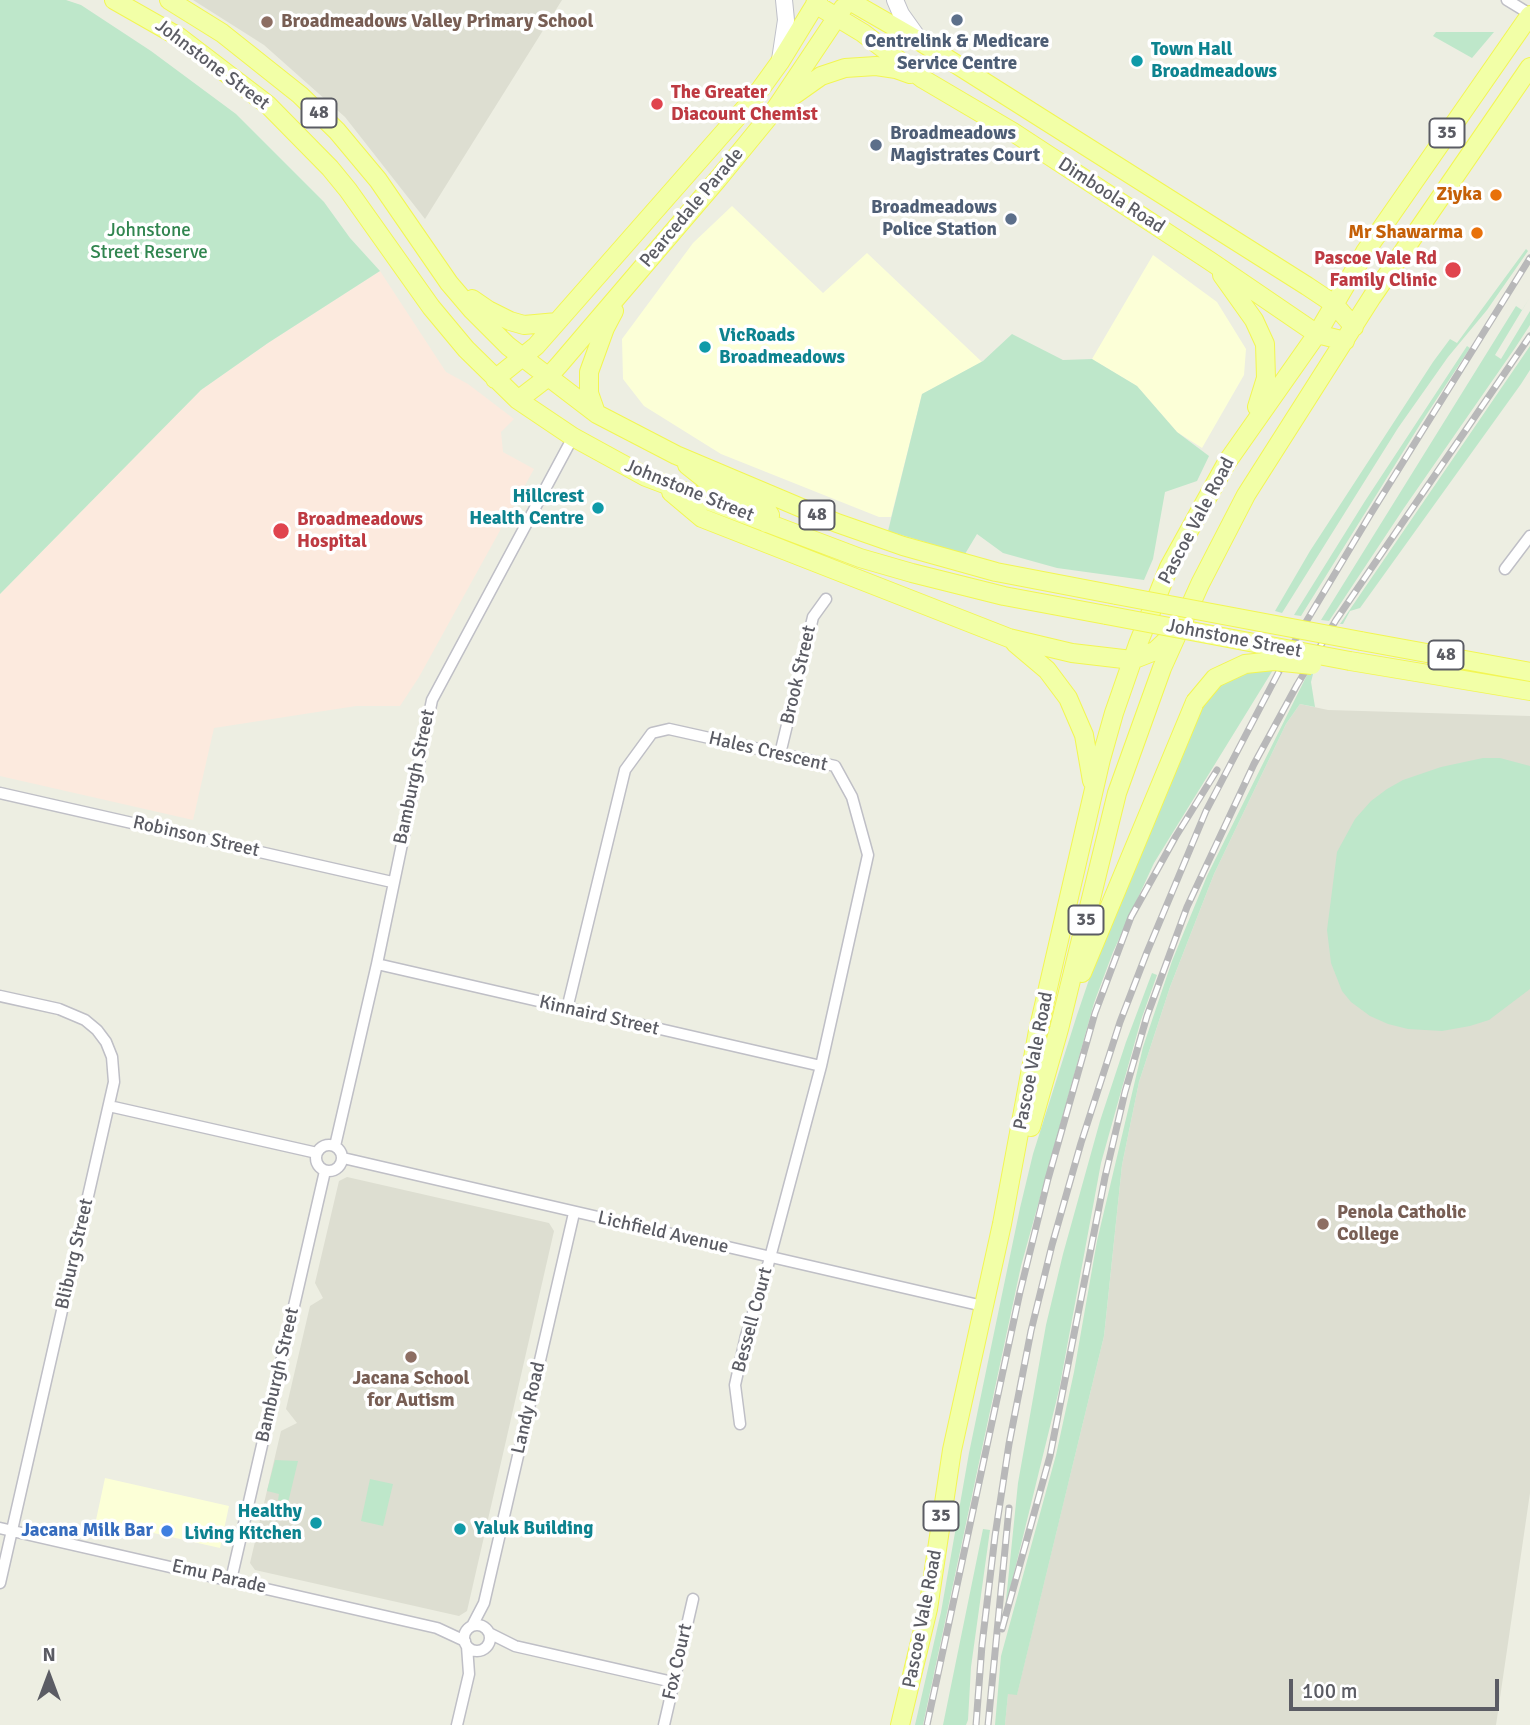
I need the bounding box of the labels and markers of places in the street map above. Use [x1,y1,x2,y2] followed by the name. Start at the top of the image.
[281,11,593,33] place label: Broadmeadows Valley Primary School
[949,12,965,28] marker: Centrelink & Medicare Service Centre
[259,14,275,30] marker: Broadmeadows Valley Primary School
[865,31,1049,75] place label: Centrelink & Medicare Service Centre
[1151,39,1277,83] place label: Town Hall Broadmeadows
[1129,53,1145,69] marker: Town Hall Broadmeadows
[671,82,818,126] place label: The Greater Diacount Chemist
[649,96,665,112] marker: The Greater Diacount Chemist
[890,123,1040,167] place label: Broadmeadows Magistrates Court
[868,137,884,153] marker: Broadmeadows Magistrates Court
[1436,184,1482,206] place label: Ziyka
[1488,187,1504,203] marker: Ziyka
[871,197,997,241] place label: Broadmeadows Police Station
[1003,211,1019,227] marker: Broadmeadows Police Station
[1348,222,1463,244] place label: Mr Shawarma
[1469,225,1485,241] marker: Mr Shawarma
[1314,248,1437,292] place label: Pascoe Vale Rd Family Clinic
[1443,260,1463,280] marker: Pascoe Vale Rd Family Clinic
[719,325,845,369] place label: VicRoads Broadmeadows
[697,339,713,355] marker: VicRoads Broadmeadows
[469,486,584,530] place label: Hillcrest Health Centre
[590,500,606,516] marker: Hillcrest Health Centre
[297,509,423,553] place label: Broadmeadows Hospital
[271,521,291,541] marker: Broadmeadows Hospital
[1337,1202,1466,1246] place label: Penola Catholic College
[1315,1216,1331,1232] marker: Penola Catholic College
[403,1349,419,1365] marker: Jacana School for Autism
[353,1368,469,1412] place label: Jacana School for Autism
[184,1501,302,1545] place label: Healthy Living Kitchen
[308,1515,324,1531] marker: Healthy Living Kitchen
[474,1518,593,1540] place label: Yaluk Building
[21,1520,153,1542] place label: Jacana Milk Bar
[452,1521,468,1537] marker: Yaluk Building
[159,1523,175,1539] marker: Jacana Milk Bar

